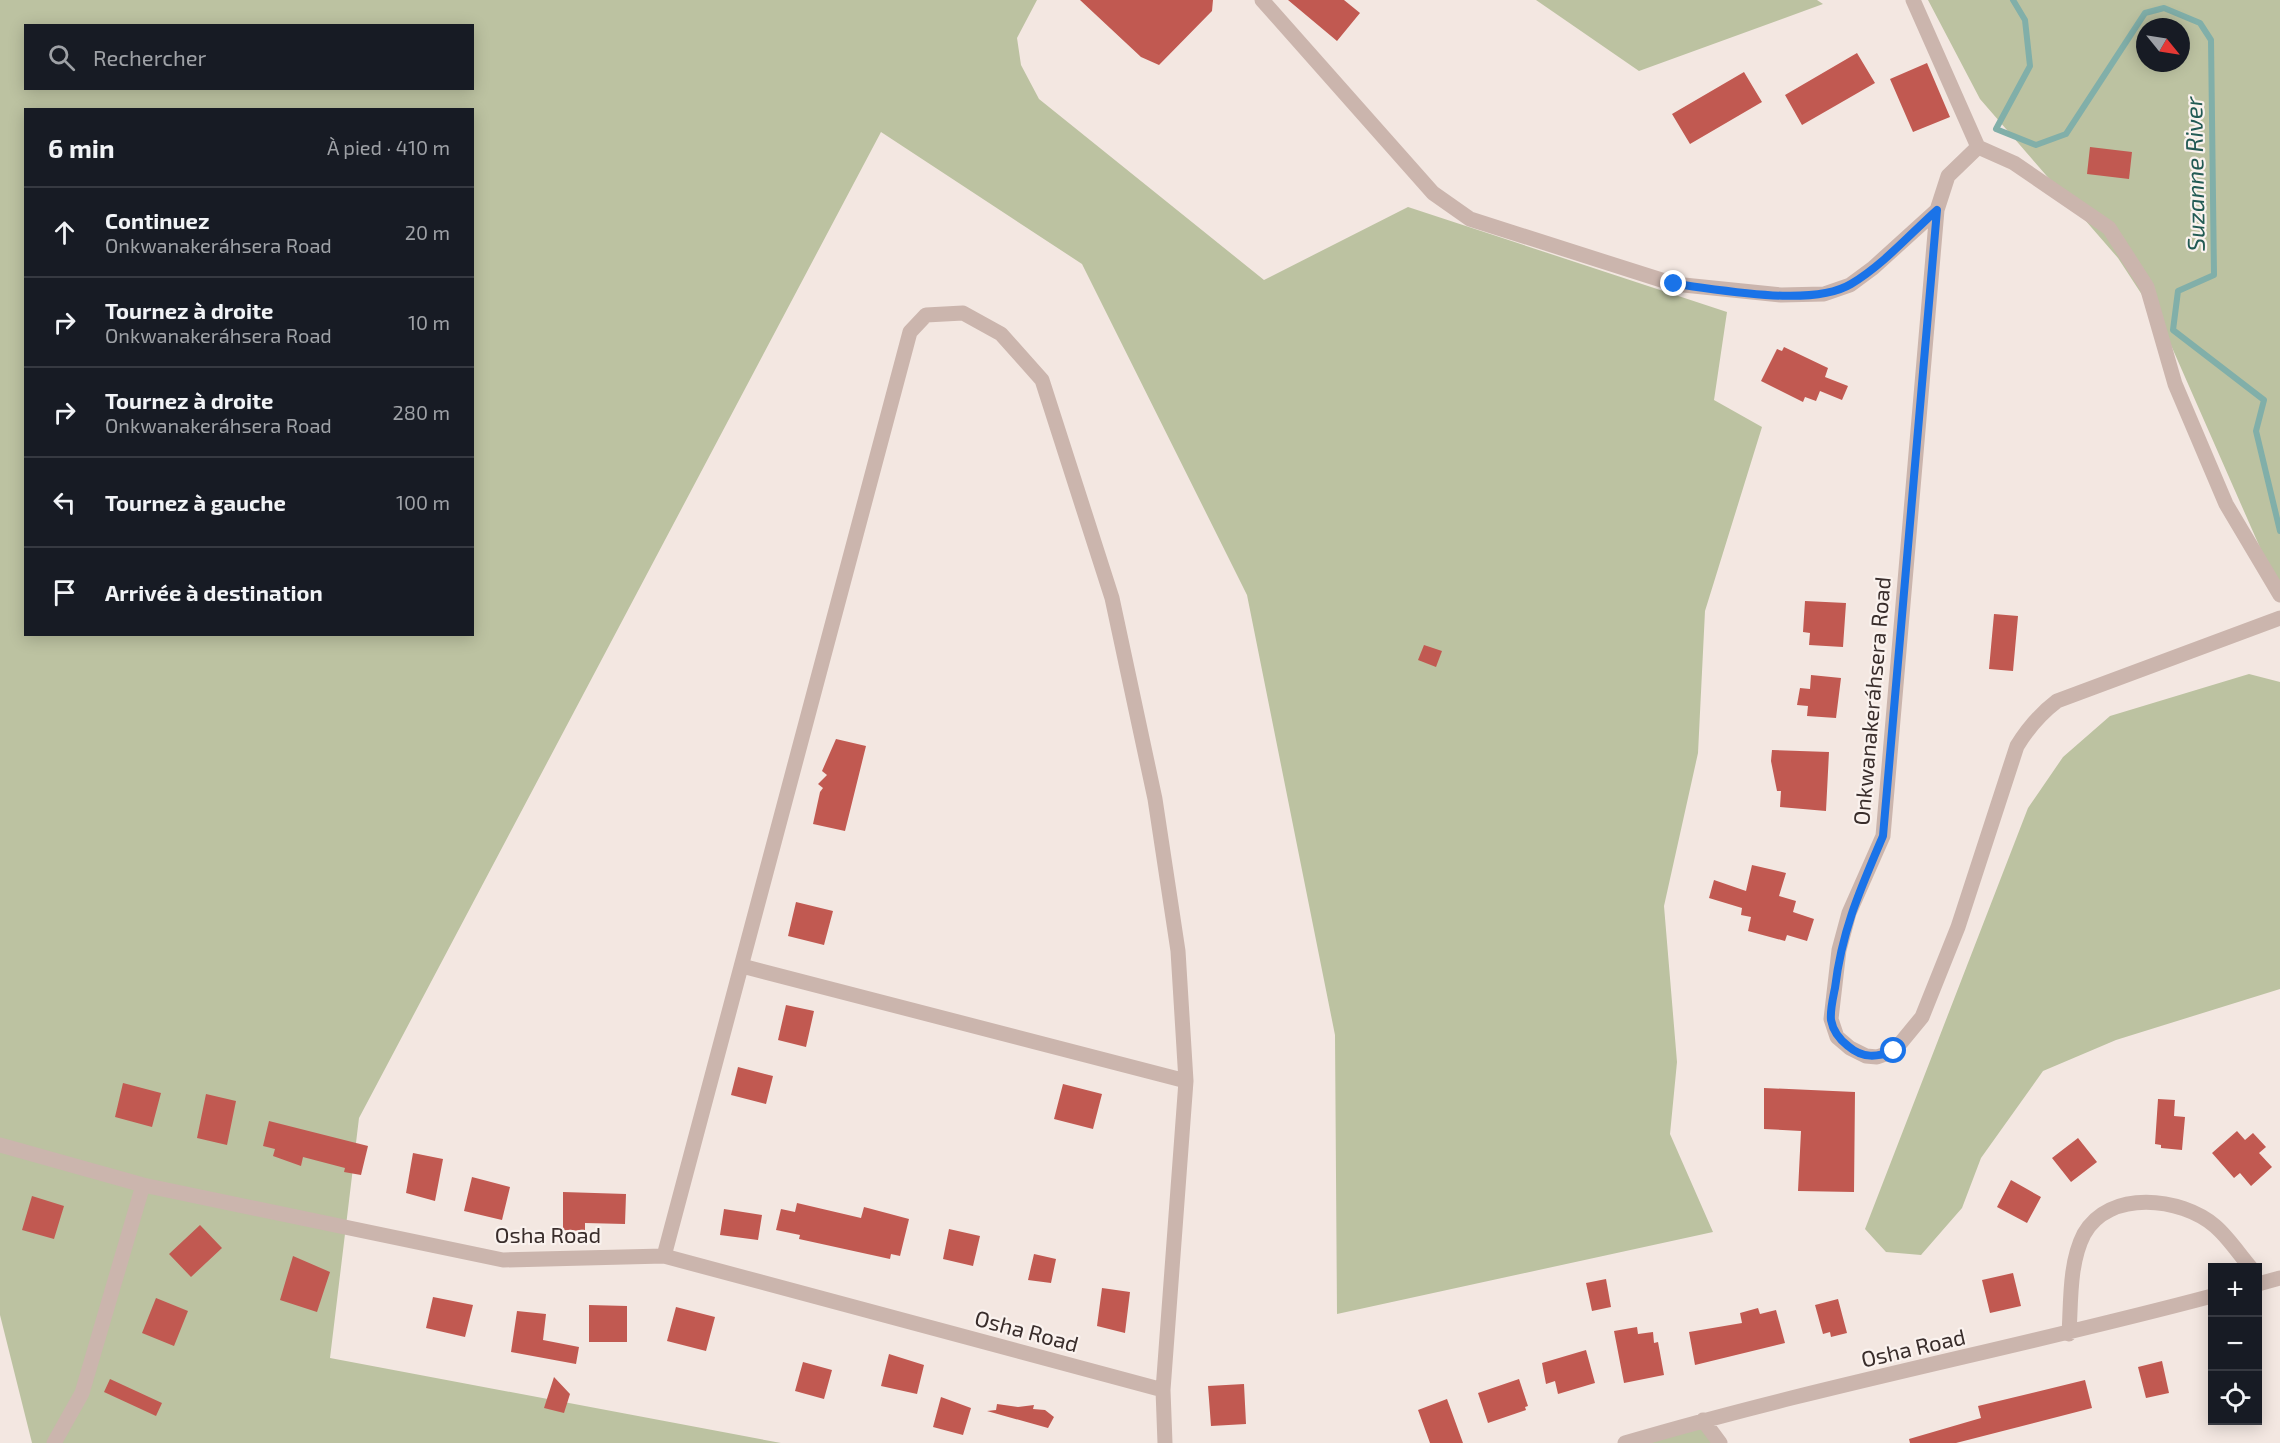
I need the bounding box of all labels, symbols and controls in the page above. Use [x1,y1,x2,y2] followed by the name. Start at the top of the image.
[2136,18,2190,72] north arrow
[24,24,474,90] search box
[45,41,78,74] icon: search
[93,44,206,70] text: Rechercher
[2178,96,2210,252] water label: Suzanne River
[48,132,115,163] text: 6 min
[327,135,450,159] text: À pied · 410 m
[105,207,209,233] text: Continuez
[48,216,81,249] icon: ahead
[405,220,450,244] text: 20 m
[105,233,332,257] text: Onkwanakeráhsera Road
[1660,270,1686,296] route end
[105,297,274,323] text: Tournez à droite
[48,306,81,339] icon: right
[408,310,450,334] text: 10 m
[105,323,332,347] text: Onkwanakeráhsera Road
[105,387,274,413] text: Tournez à droite
[48,396,81,429] icon: right
[393,400,450,424] text: 280 m
[105,413,332,437] text: Onkwanakeráhsera Road
[48,486,81,519] icon: left
[105,489,286,515] text: Tournez à gauche
[396,490,450,514] text: 100 m
[48,576,81,609] icon: arrive
[1847,576,1895,826] street label: Onkwanakeráhsera Road
[105,579,323,605] text: Arrivée à destination
[1880,1037,1906,1063] route start
[495,1221,601,1247] street label: Osha Road
[2208,1263,2262,1425] map controls
[2208,1263,2262,1317] button: +
[972,1304,1082,1356] street label: Osha Road
[2208,1317,2262,1371] button: −
[1858,1322,1968,1372] street label: Osha Road
[2208,1371,2262,1425] button: locate

